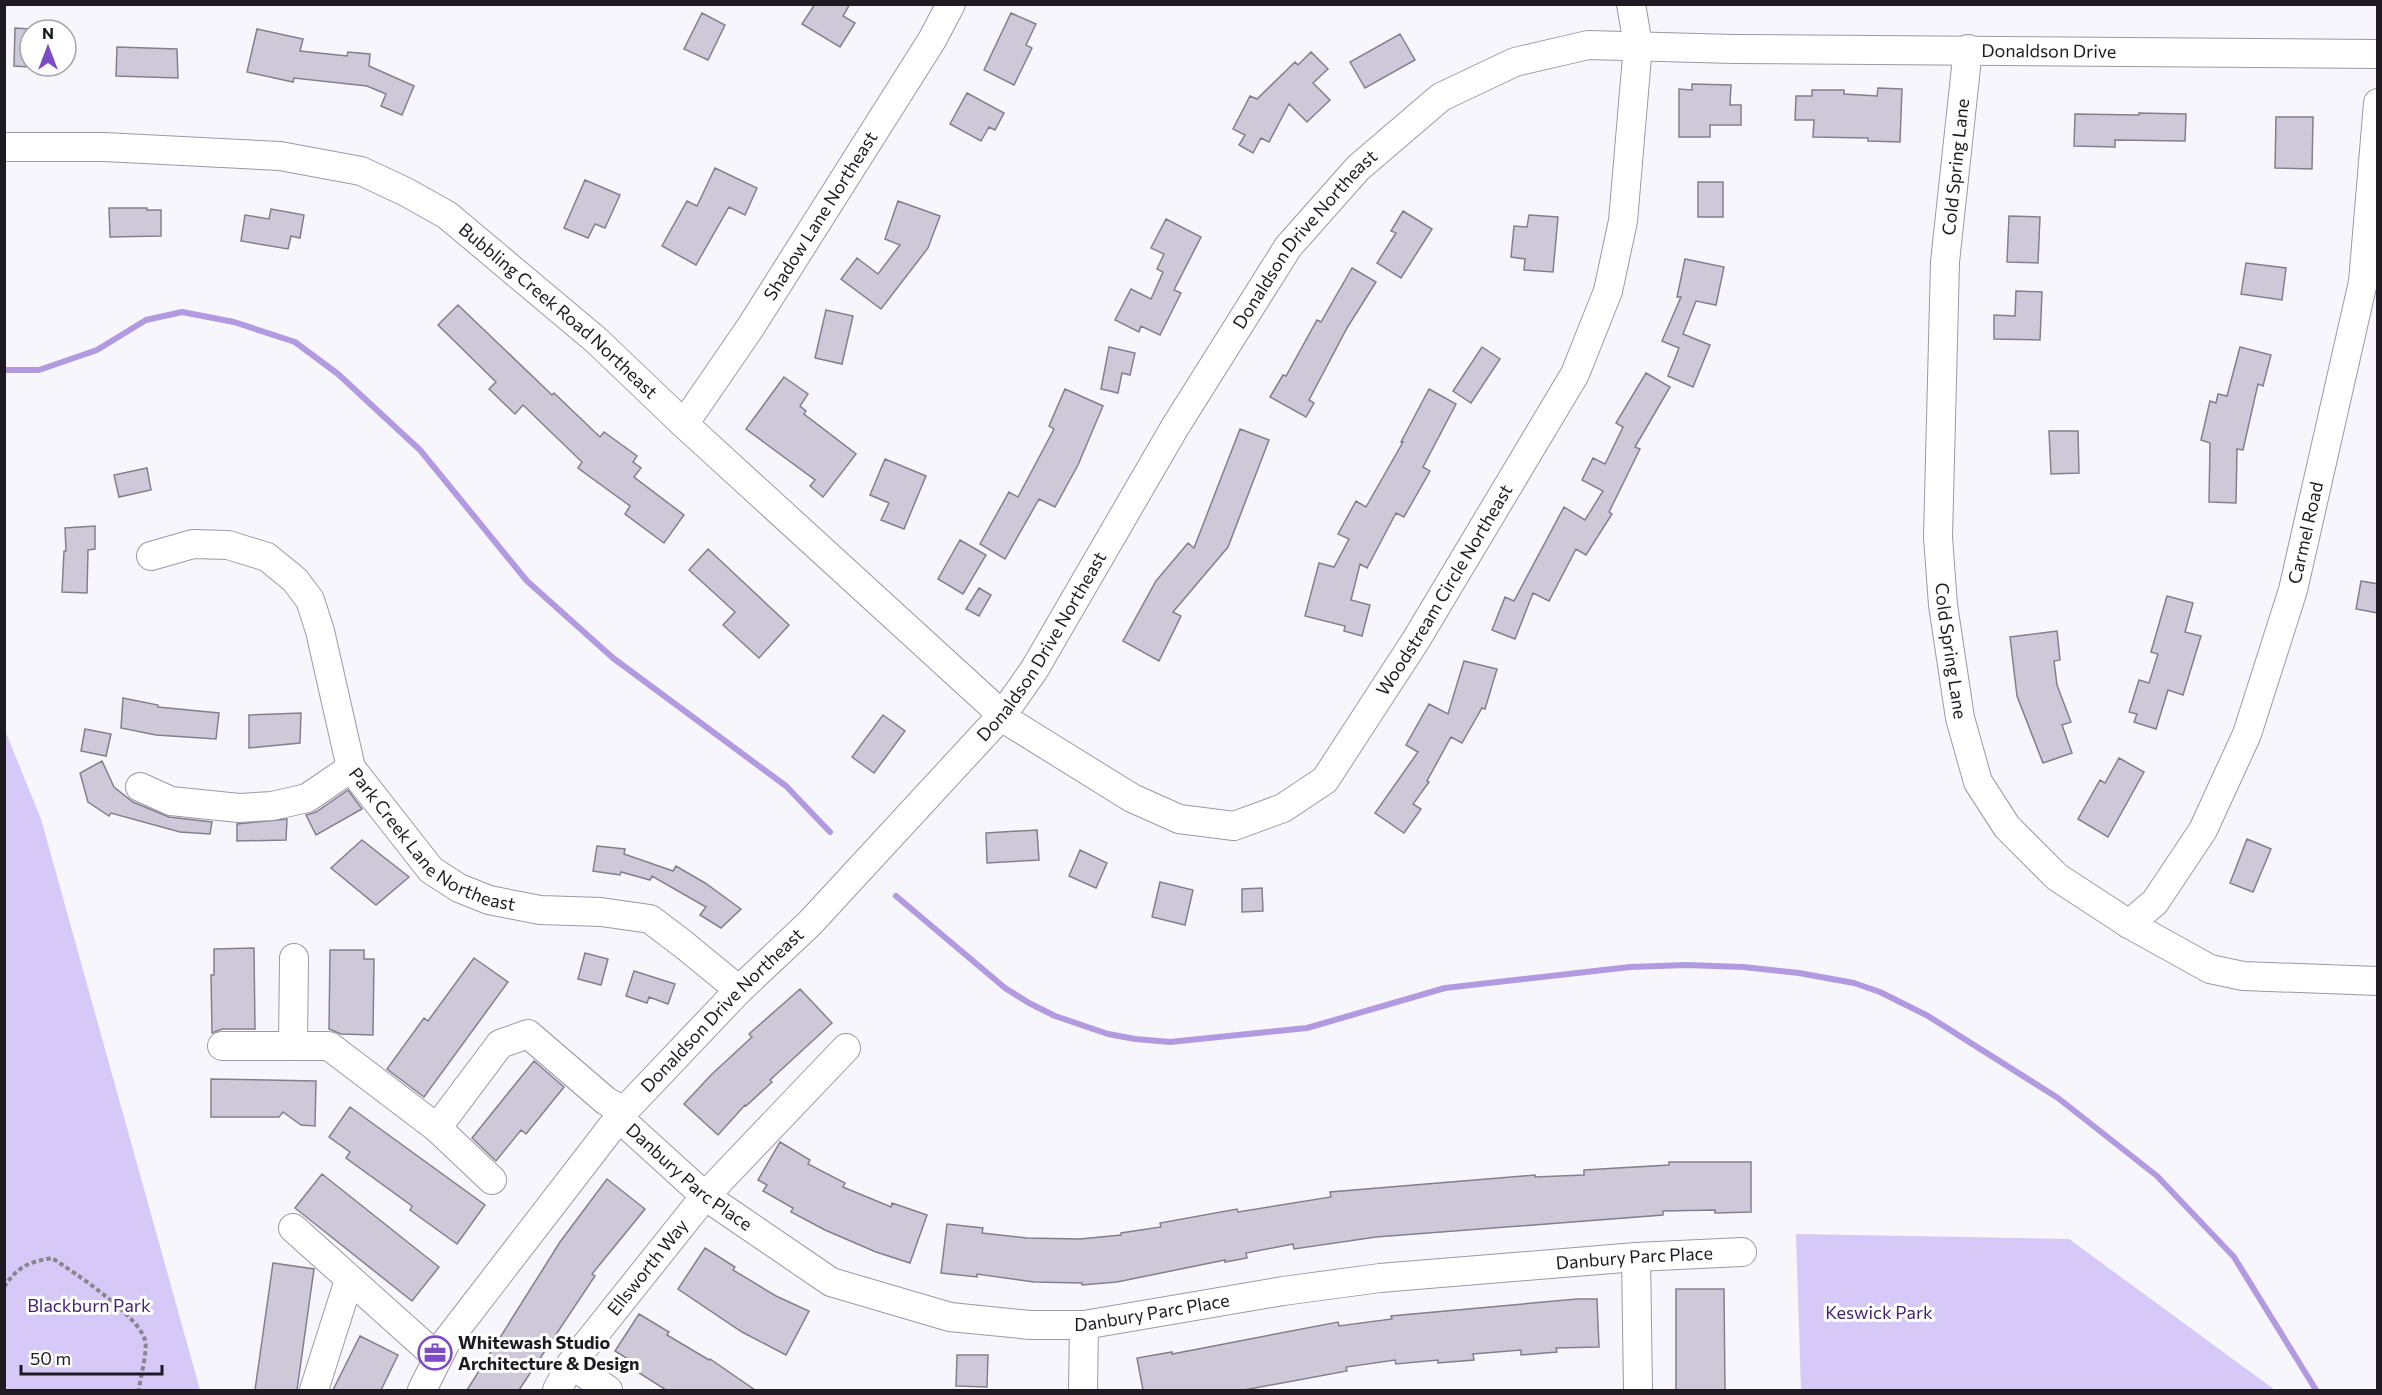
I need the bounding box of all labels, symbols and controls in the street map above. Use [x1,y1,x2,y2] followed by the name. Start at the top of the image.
[18,18,78,78] north arrow
[42,23,54,42] text: N
[1981,39,2116,62] street label: Donaldson Drive
[1937,97,1973,236] street label: Cold Spring Lane
[758,127,882,304] street label: Shadow Lane Northeast
[1227,145,1381,333] street label: Donaldson Drive Northeast
[455,218,662,403] street label: Bubbling Creek Road Northeast
[2283,479,2327,586] street label: Carmel Road
[1371,480,1517,699] street label: Woodstream Circle Northeast
[971,547,1110,745] street label: Donaldson Drive Northeast
[1931,582,1972,721] street label: Cold Spring Lane
[345,763,517,915] street label: Park Creek Lane Northeast
[636,923,808,1096] street label: Donaldson Drive Northeast
[622,1118,757,1235] street label: Danbury Parc Place
[602,1214,692,1319] street label: Ellsworth Way
[1555,1241,1713,1274] street label: Danbury Parc Place
[1074,1288,1231,1335] street label: Danbury Parc Place
[27,1294,151,1316] park label: Blackburn Park
[1825,1301,1933,1323] park label: Keswick Park
[458,1331,640,1374] place label: Whitewash Studio Architecture & Design
[417,1335,453,1371] office icon: Whitewash Studio Architecture & Design
[21,1338,162,1376] scale bar
[30,1347,71,1369] text: 50 m

